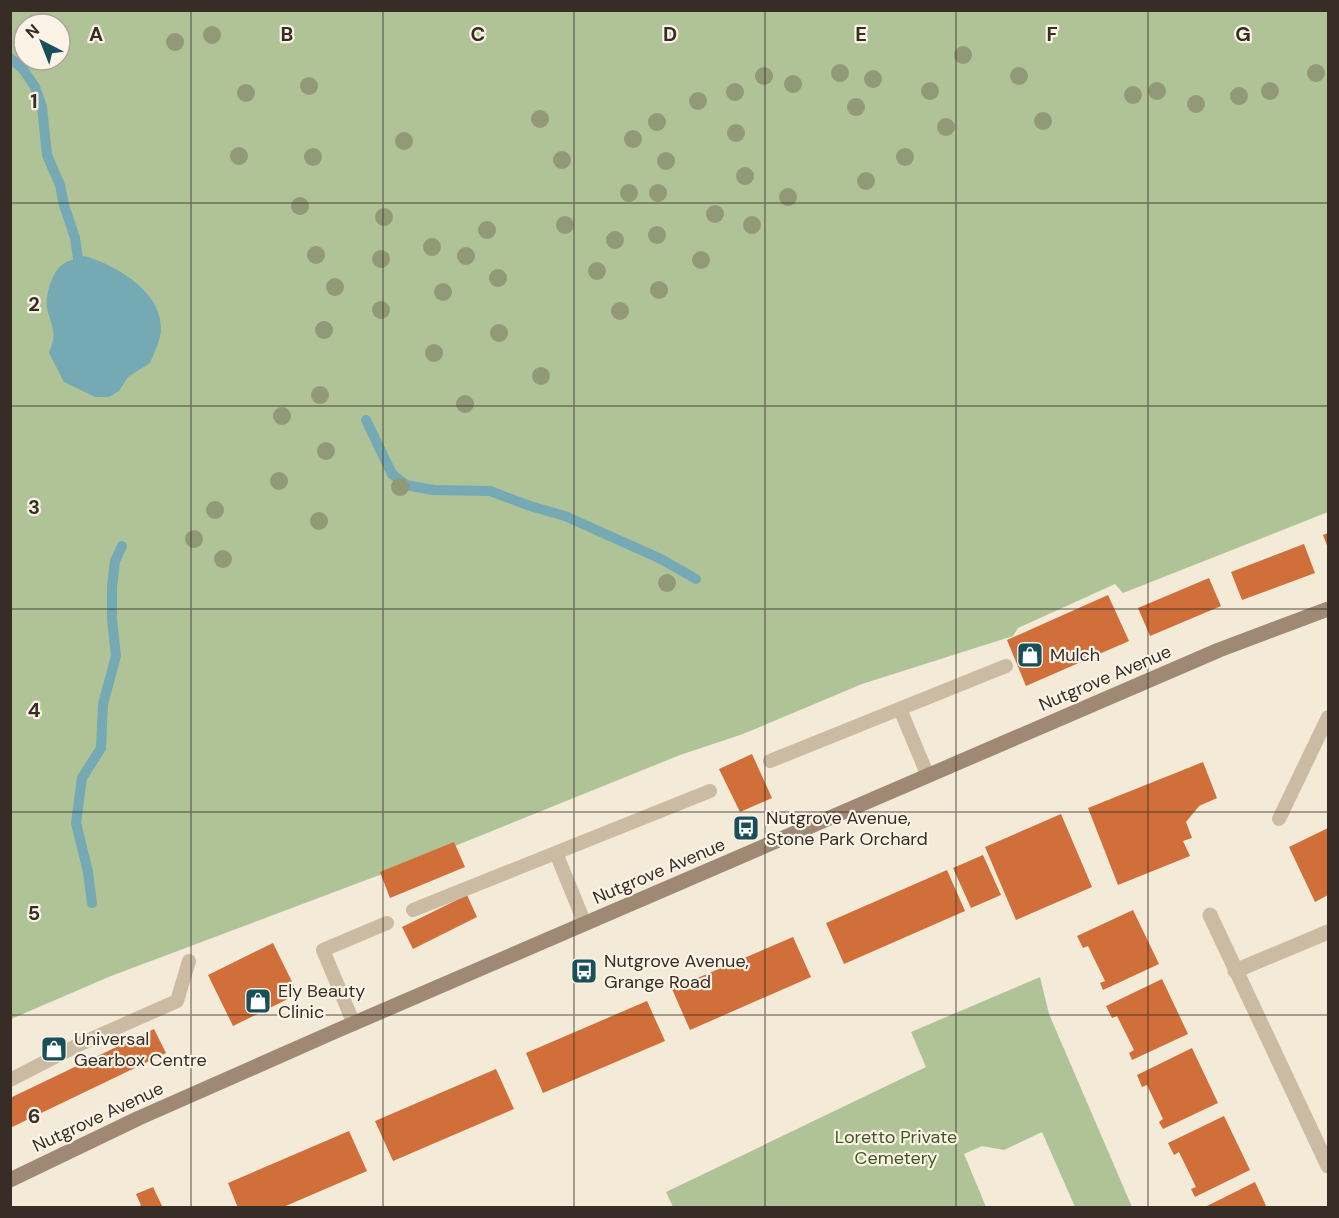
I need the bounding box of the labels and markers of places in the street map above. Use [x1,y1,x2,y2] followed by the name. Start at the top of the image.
[1015,640,1045,670] shop icon: Mulch
[1050,643,1100,667] place label: Mulch
[766,806,928,851] place label: Nutgrove Avenue, Stone Park Orchard
[731,813,761,843] bus stop icon: Nutgrove Avenue, Stone Park Orchard
[604,949,749,994] place label: Nutgrove Avenue, Grange Road
[569,956,599,986] bus stop icon: Nutgrove Avenue, Grange Road
[278,979,365,1024] place label: Ely Beauty Clinic
[243,986,273,1016] shop icon: Ely Beauty Clinic
[74,1027,207,1072] place label: Universal Gearbox Centre
[39,1034,69,1064] shop icon: Universal Gearbox Centre

